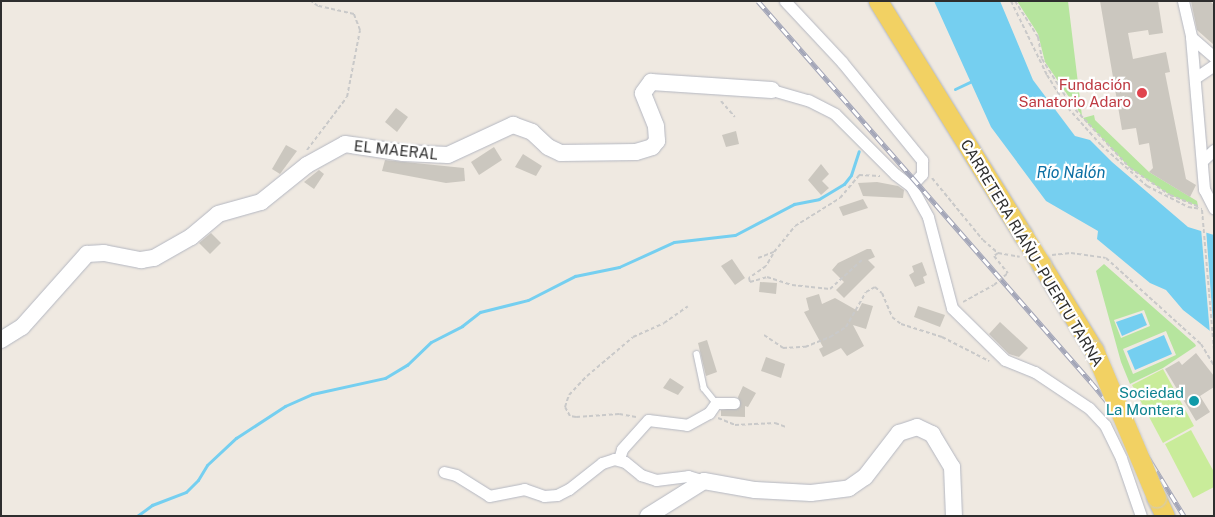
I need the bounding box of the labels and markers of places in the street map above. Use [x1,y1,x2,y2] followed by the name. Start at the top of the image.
[1018,75,1131,110] place label: Fundación Sanatorio Adaro
[1135,86,1149,100] marker: Fundación Sanatorio Adaro
[1106,383,1184,418] place label: Sociedad La Montera
[1188,395,1200,407] marker: Sociedad La Montera

